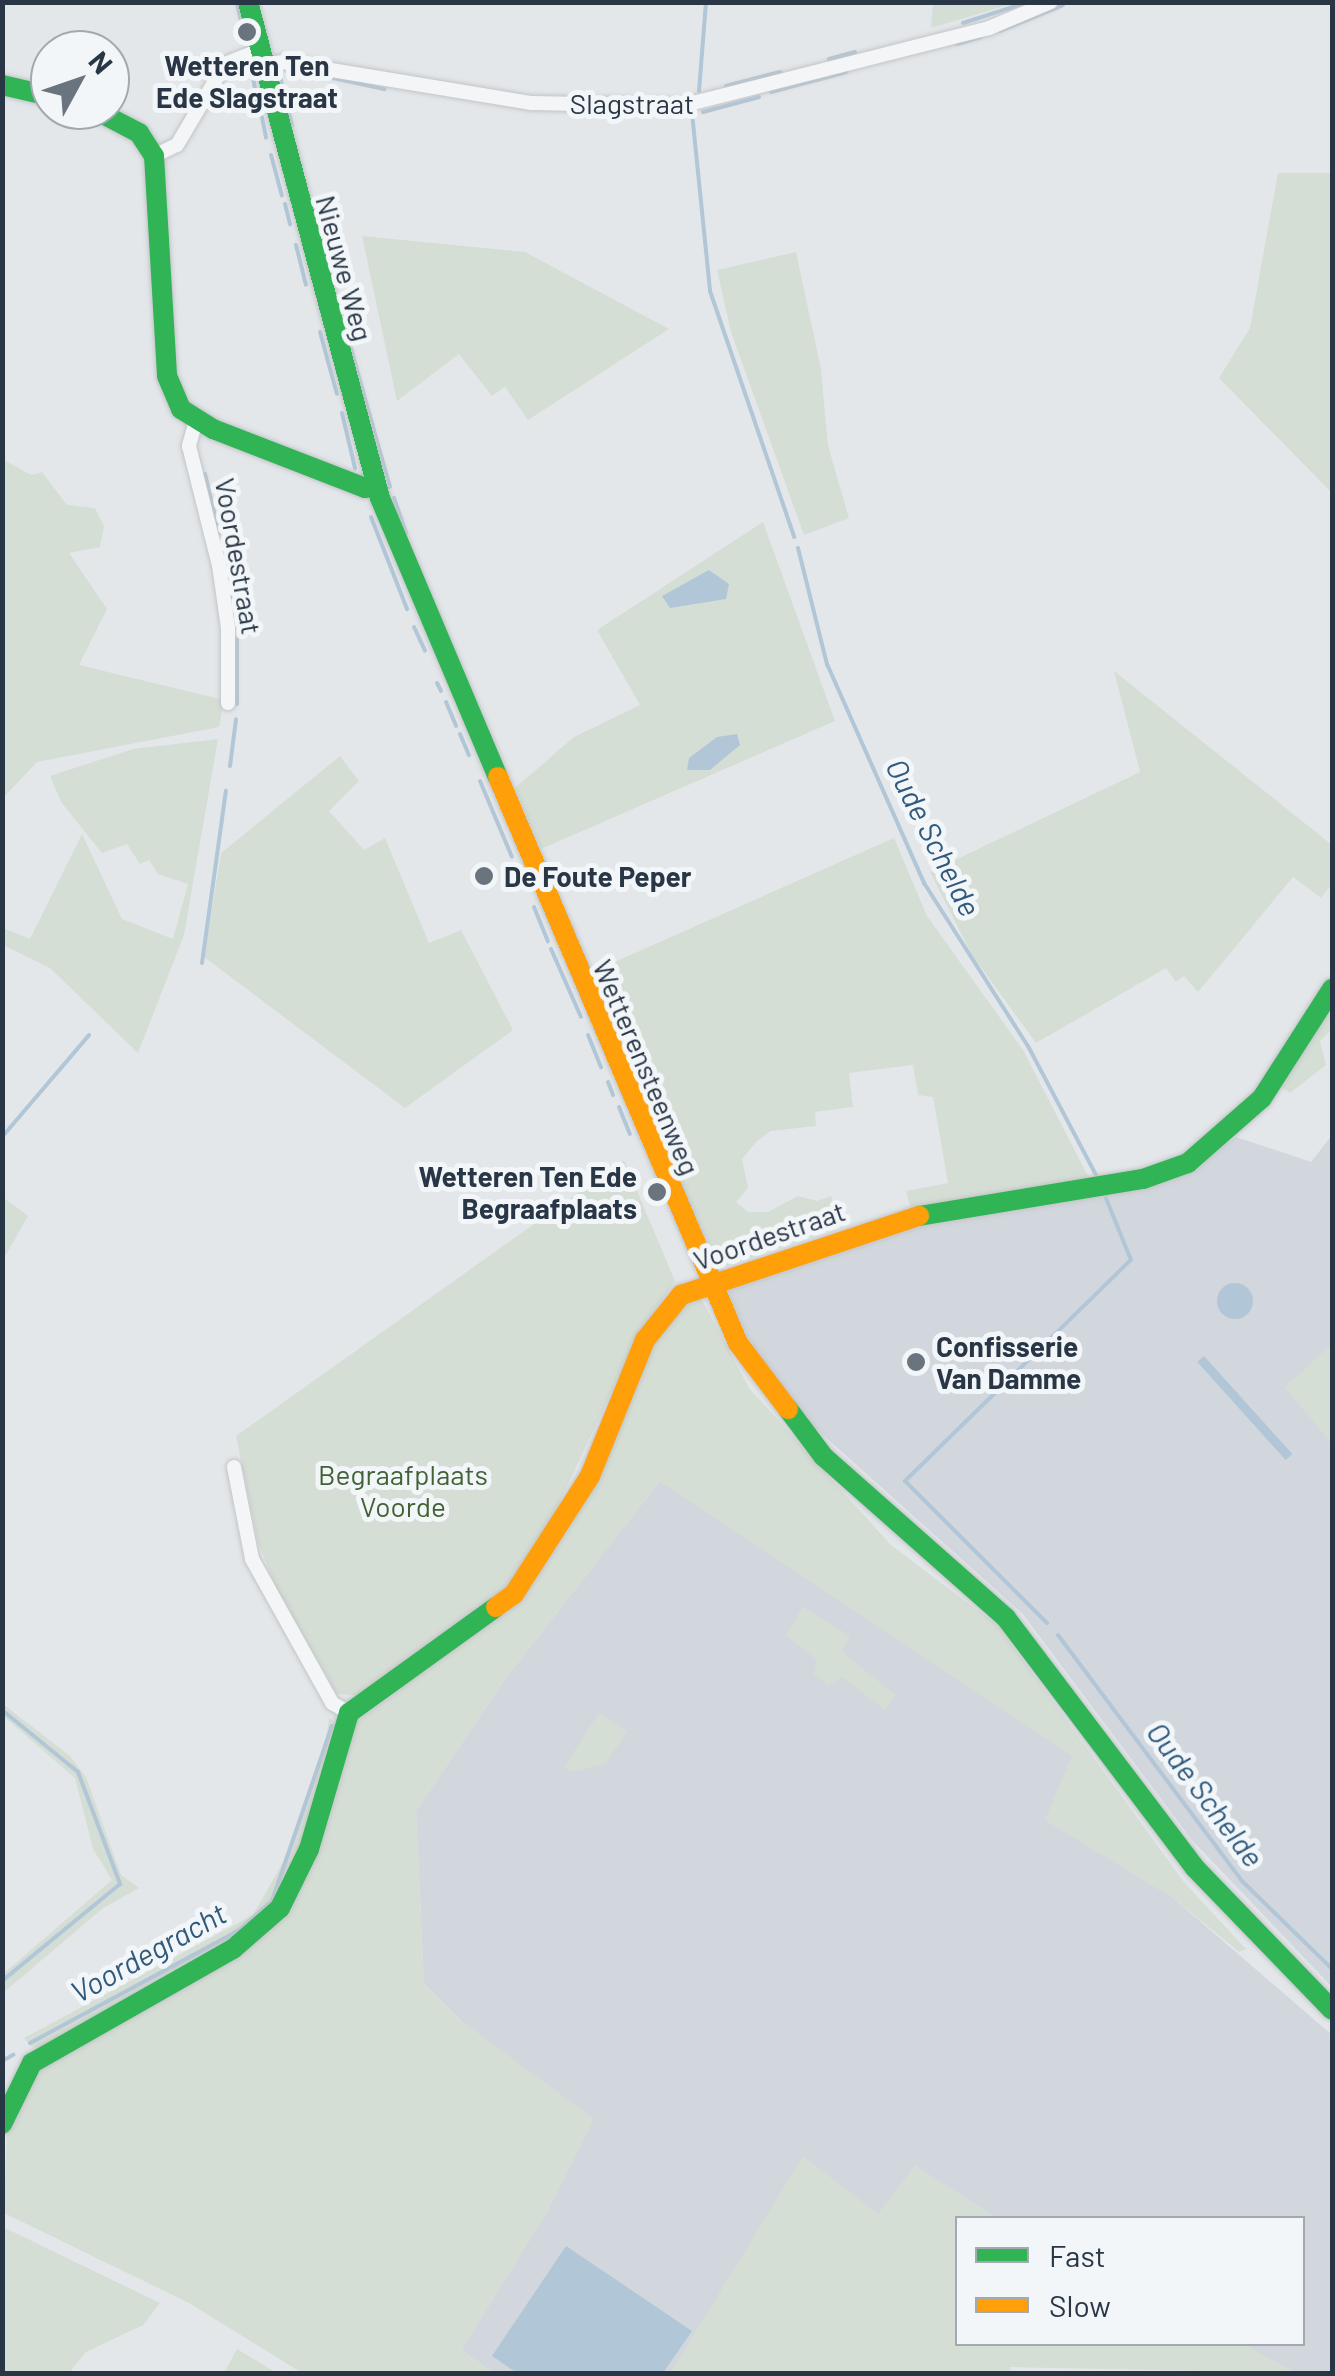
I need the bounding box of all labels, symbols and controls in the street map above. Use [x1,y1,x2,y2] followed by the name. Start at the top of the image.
[236,21,258,43] marker: Wetteren Ten Ede Slagstraat
[30,30,130,130] north arrow
[82,44,120,80] text: N
[156,48,338,114] place label: Wetteren Ten Ede Slagstraat
[570,86,694,120] street label: Slagstraat
[309,192,381,344] street label: Nieuwe Weg
[209,475,269,637] street label: Voordestraat
[879,752,989,922] water label: Oude Schelde
[504,859,691,893] place label: De Foute Peper
[473,865,495,887] marker: De Foute Peper
[587,954,707,1180] street label: Wetterensteenweg
[419,1159,637,1225] place label: Wetteren Ten Ede Begraafplaats
[646,1181,668,1203] marker: Wetteren Ten Ede Begraafplaats
[689,1193,849,1277] street label: Voordestraat
[936,1329,1081,1395] place label: Confisserie Van Damme
[905,1351,927,1373] marker: Confisserie Van Damme
[318,1457,488,1523] park label: Begraafplaats Voorde
[1140,1714,1272,1874] water label: Oude Schelde
[64,1894,232,2010] water label: Voordegracht
[955,2216,1305,2346] legend
[1049,2237,1106,2273] text: Fast
[1049,2287,1111,2323] text: Slow

